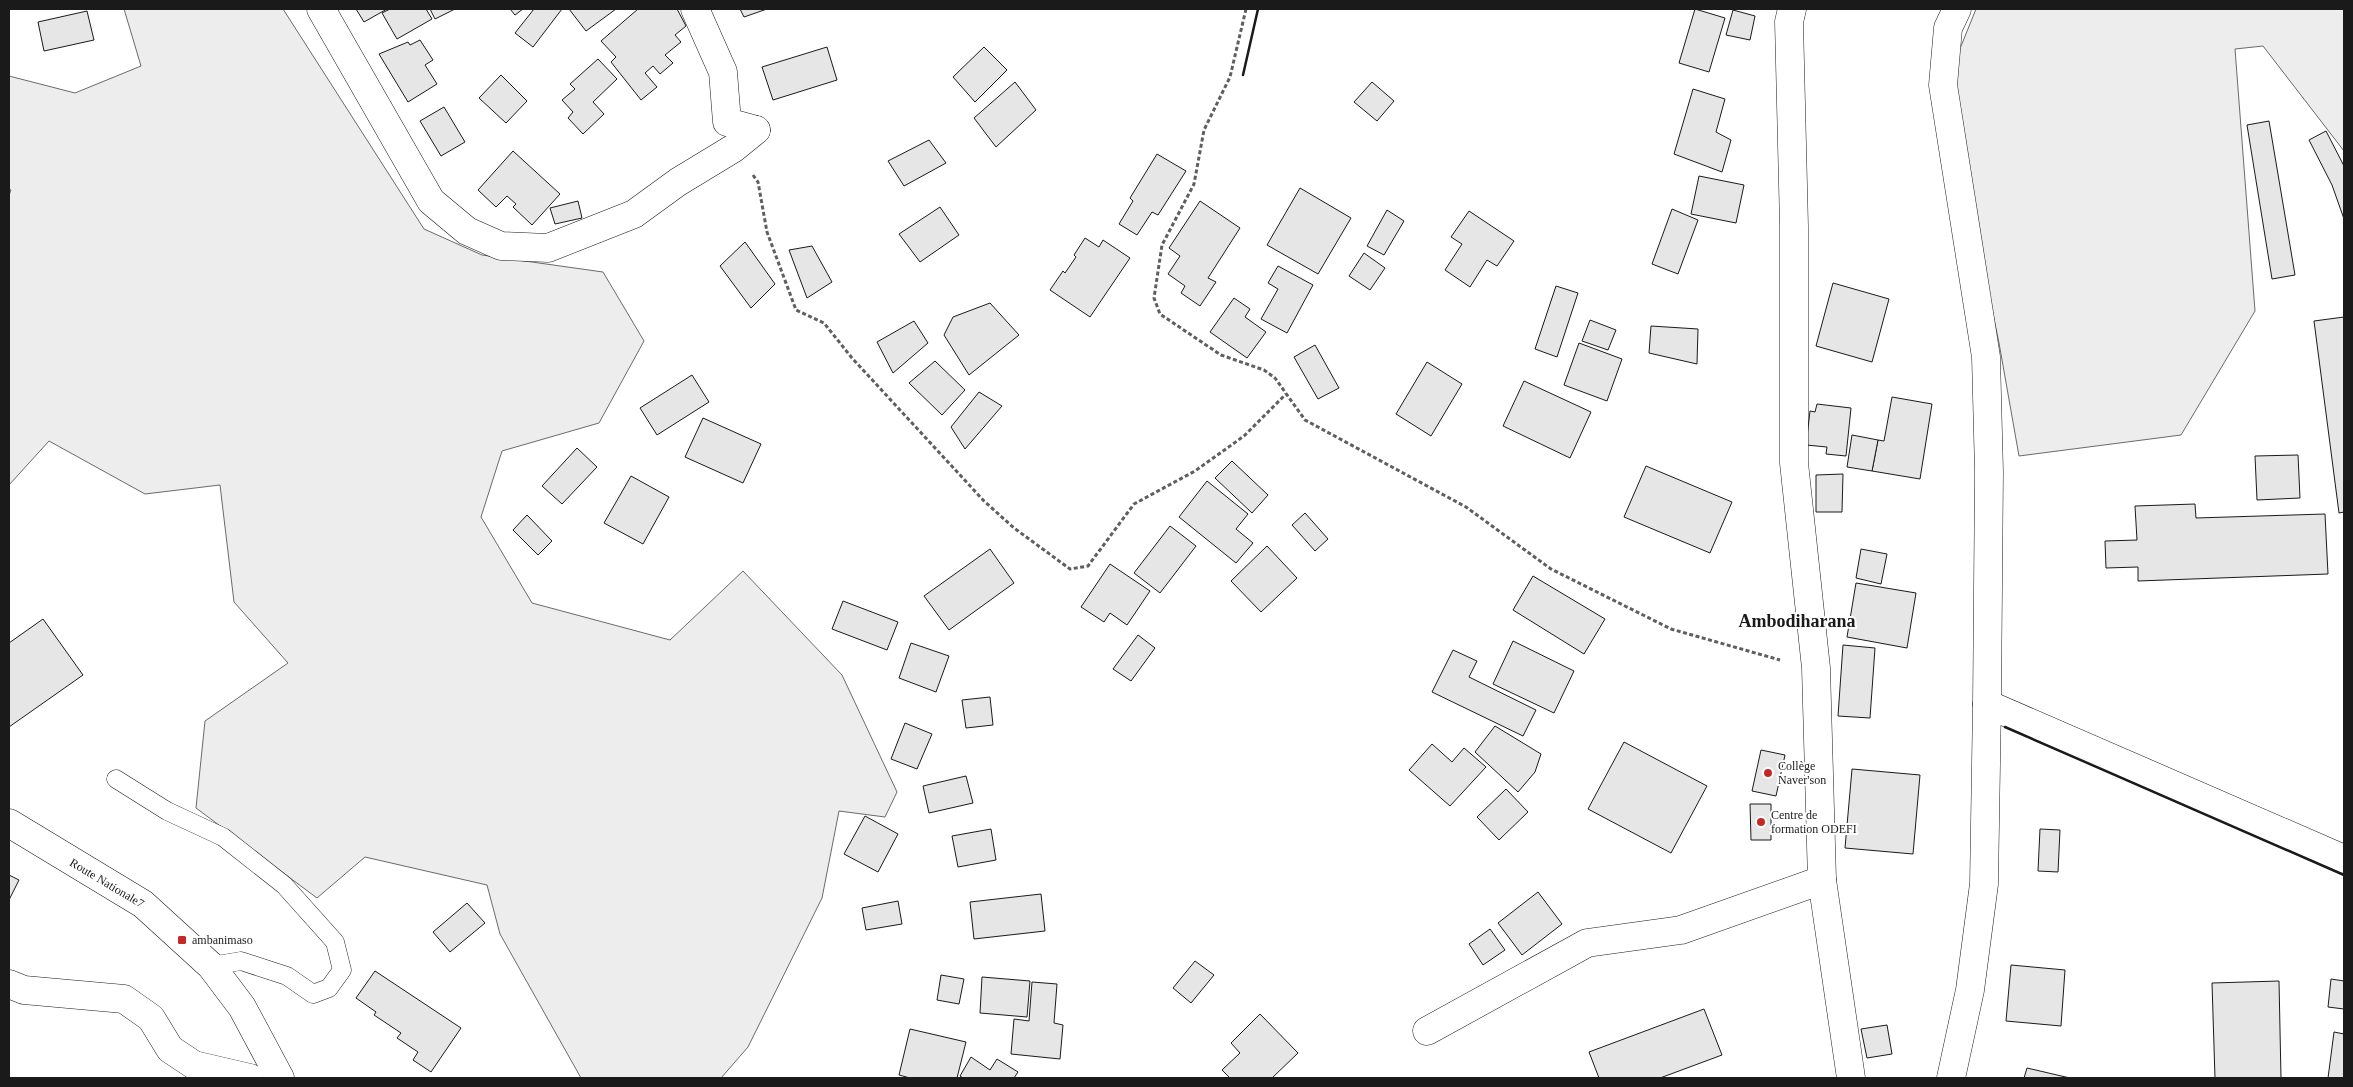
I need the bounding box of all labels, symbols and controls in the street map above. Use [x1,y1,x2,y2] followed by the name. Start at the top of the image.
[1738,611,1856,631] district label: Ambodiharana
[1778,759,1826,787] place label: Collège Naver'son
[1762,767,1774,779] marker: Collège Naver'son
[1771,808,1857,836] place label: Centre de formation ODEFI
[1755,816,1767,828] marker: Centre de formation ODEFI
[67,855,147,911] street label: Route Nationale7
[192,933,253,947] place label: ambanimaso
[176,934,188,946] marker: ambanimaso

